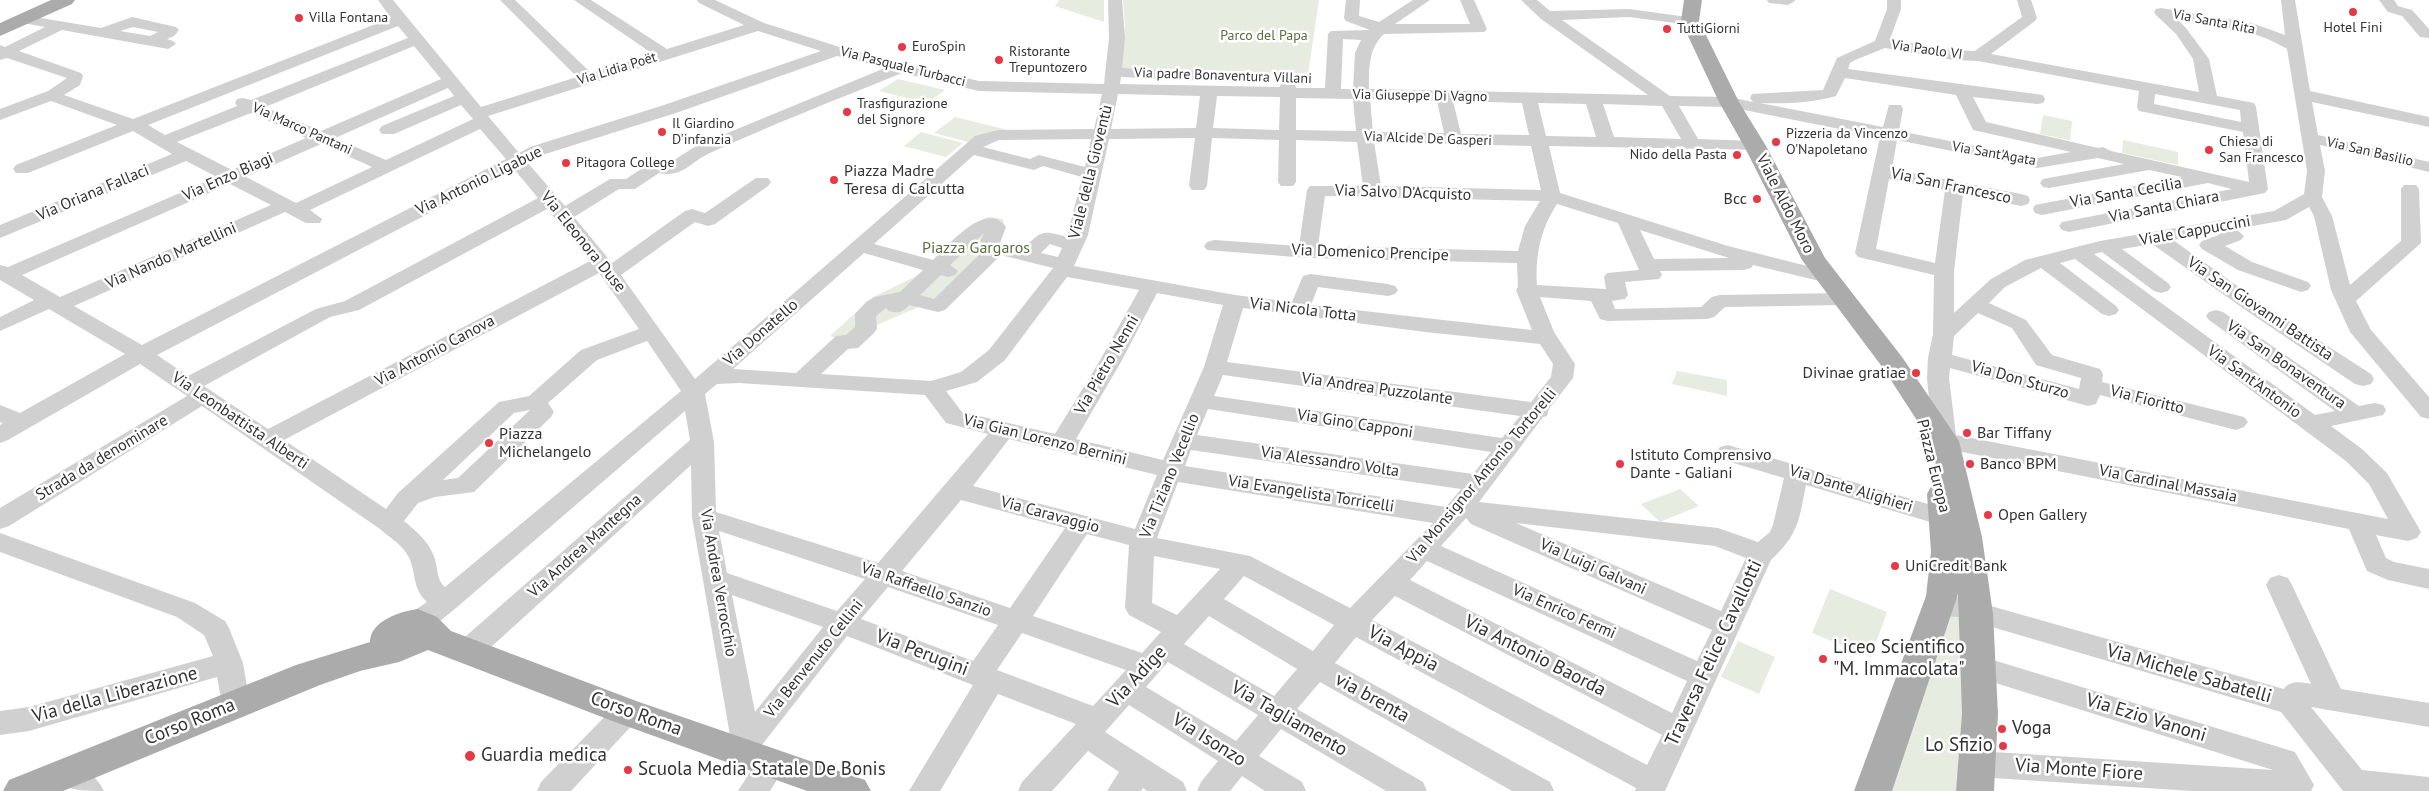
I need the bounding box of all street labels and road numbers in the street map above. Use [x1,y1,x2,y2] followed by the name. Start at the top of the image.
[2171,6,2257,38] street label: Via Santa Rita
[1890,37,1964,63] street label: Via Paolo VI
[839,43,967,91] street label: Via Pasquale Turbacci
[575,49,659,89] street label: Via Lidia Poët
[1134,65,1312,87] street label: Via padre Bonaventura Villani
[1352,86,1488,106] street label: Via Giuseppe Di Vagno
[250,99,354,159] street label: Via Marco Pantani
[1065,103,1117,241] street label: Viale della Gioventù
[1364,128,1492,150] street label: Via Alcide De Gasperi
[2325,134,2415,170] street label: Via San Basilio
[1951,138,2037,170] street label: Via Sant'Agata
[413,142,545,220] street label: Via Antonio Ligabue
[180,148,276,206] street label: Via Enzo Biagi
[1752,151,1818,257] street label: Viale Aldo Moro
[34,161,152,225] street label: Via Oriana Fallaci
[1889,164,2013,208] street label: Via San Francesco
[2069,174,2183,212] street label: Via Santa Cecilia
[1334,181,1472,205] street label: Via Salvo D'Acquisto
[2107,187,2221,227] street label: Via Santa Chiara
[536,188,630,296] street label: Via Eleonora Duse
[2138,212,2252,250] street label: Viale Cappuccini
[103,219,239,293] street label: Via Nando Martellini
[1291,241,1449,265] street label: Via Domenico Prencipe
[2183,253,2337,365] street label: Via San Giovanni Battista
[1249,294,1357,326] street label: Via Nicola Totta
[720,295,802,371] street label: Via Donatello
[372,311,498,391] street label: Via Antonio Canova
[1071,312,1143,418] street label: Via Pietro Nenni
[2223,317,2349,413] street label: Via San Bonaventura
[2203,342,2305,422] street label: Via Sant'Antonio
[1969,357,2071,403] street label: Via Don Sturzo
[168,368,312,474] street label: Via Leonbattista Alberti
[1300,369,1454,409] street label: Via Andrea Puzzolante
[2108,382,2186,418] street label: Via Fioritto
[1403,385,1561,567] street label: Via Monsignor Antonio Tortorelli
[1296,405,1414,443] street label: Via Gino Capponi
[961,410,1129,470] street label: Via Gian Lorenzo Bernini
[33,411,171,505] street label: Strada da denominare
[1136,411,1204,541] street label: Via Tiziano Vecellio
[1912,417,1954,515] street label: Piazza Europa
[1260,443,1400,481] street label: Via Alessandro Volta
[1787,461,1915,517] street label: Via Dante Alighieri
[2097,461,2239,507] street label: Via Cardinal Massaia
[1227,471,1395,517] street label: Via Evangelista Torricelli
[524,490,646,602] street label: Via Andrea Mantegna
[999,493,1101,537] street label: Via Caravaggio
[696,508,740,658] street label: Via Andrea Verrocchio
[1537,535,1649,599] street label: Via Luigi Galvani
[1661,556,1767,750] street label: Traversa Felice Cavallotti
[858,559,994,621] street label: Via Raffaello Sanzio
[1509,581,1619,643] street label: Via Enrico Fermi
[760,596,868,722] street label: Via Benvenuto Cellini
[1460,610,1610,702] street label: Via Antonio Baorda
[1364,621,1442,677] street label: Via Appia
[872,625,972,681] street label: Via Perugini
[2104,640,2274,708] street label: Via Michele Sabatelli
[1103,641,1171,713] street label: Via Adige
[30,662,200,728] street label: Via della Liberazione
[1331,668,1413,728] street label: via brenta
[1227,676,1351,762] street label: Via Tagliamento
[587,687,685,741] street label: Corso Roma
[2083,689,2209,747] street label: Via Ezio Vanoni
[141,694,239,750] street label: Corso Roma
[1168,708,1250,772] street label: Via Isonzo
[2014,754,2144,786] street label: Via Monte Fiore

